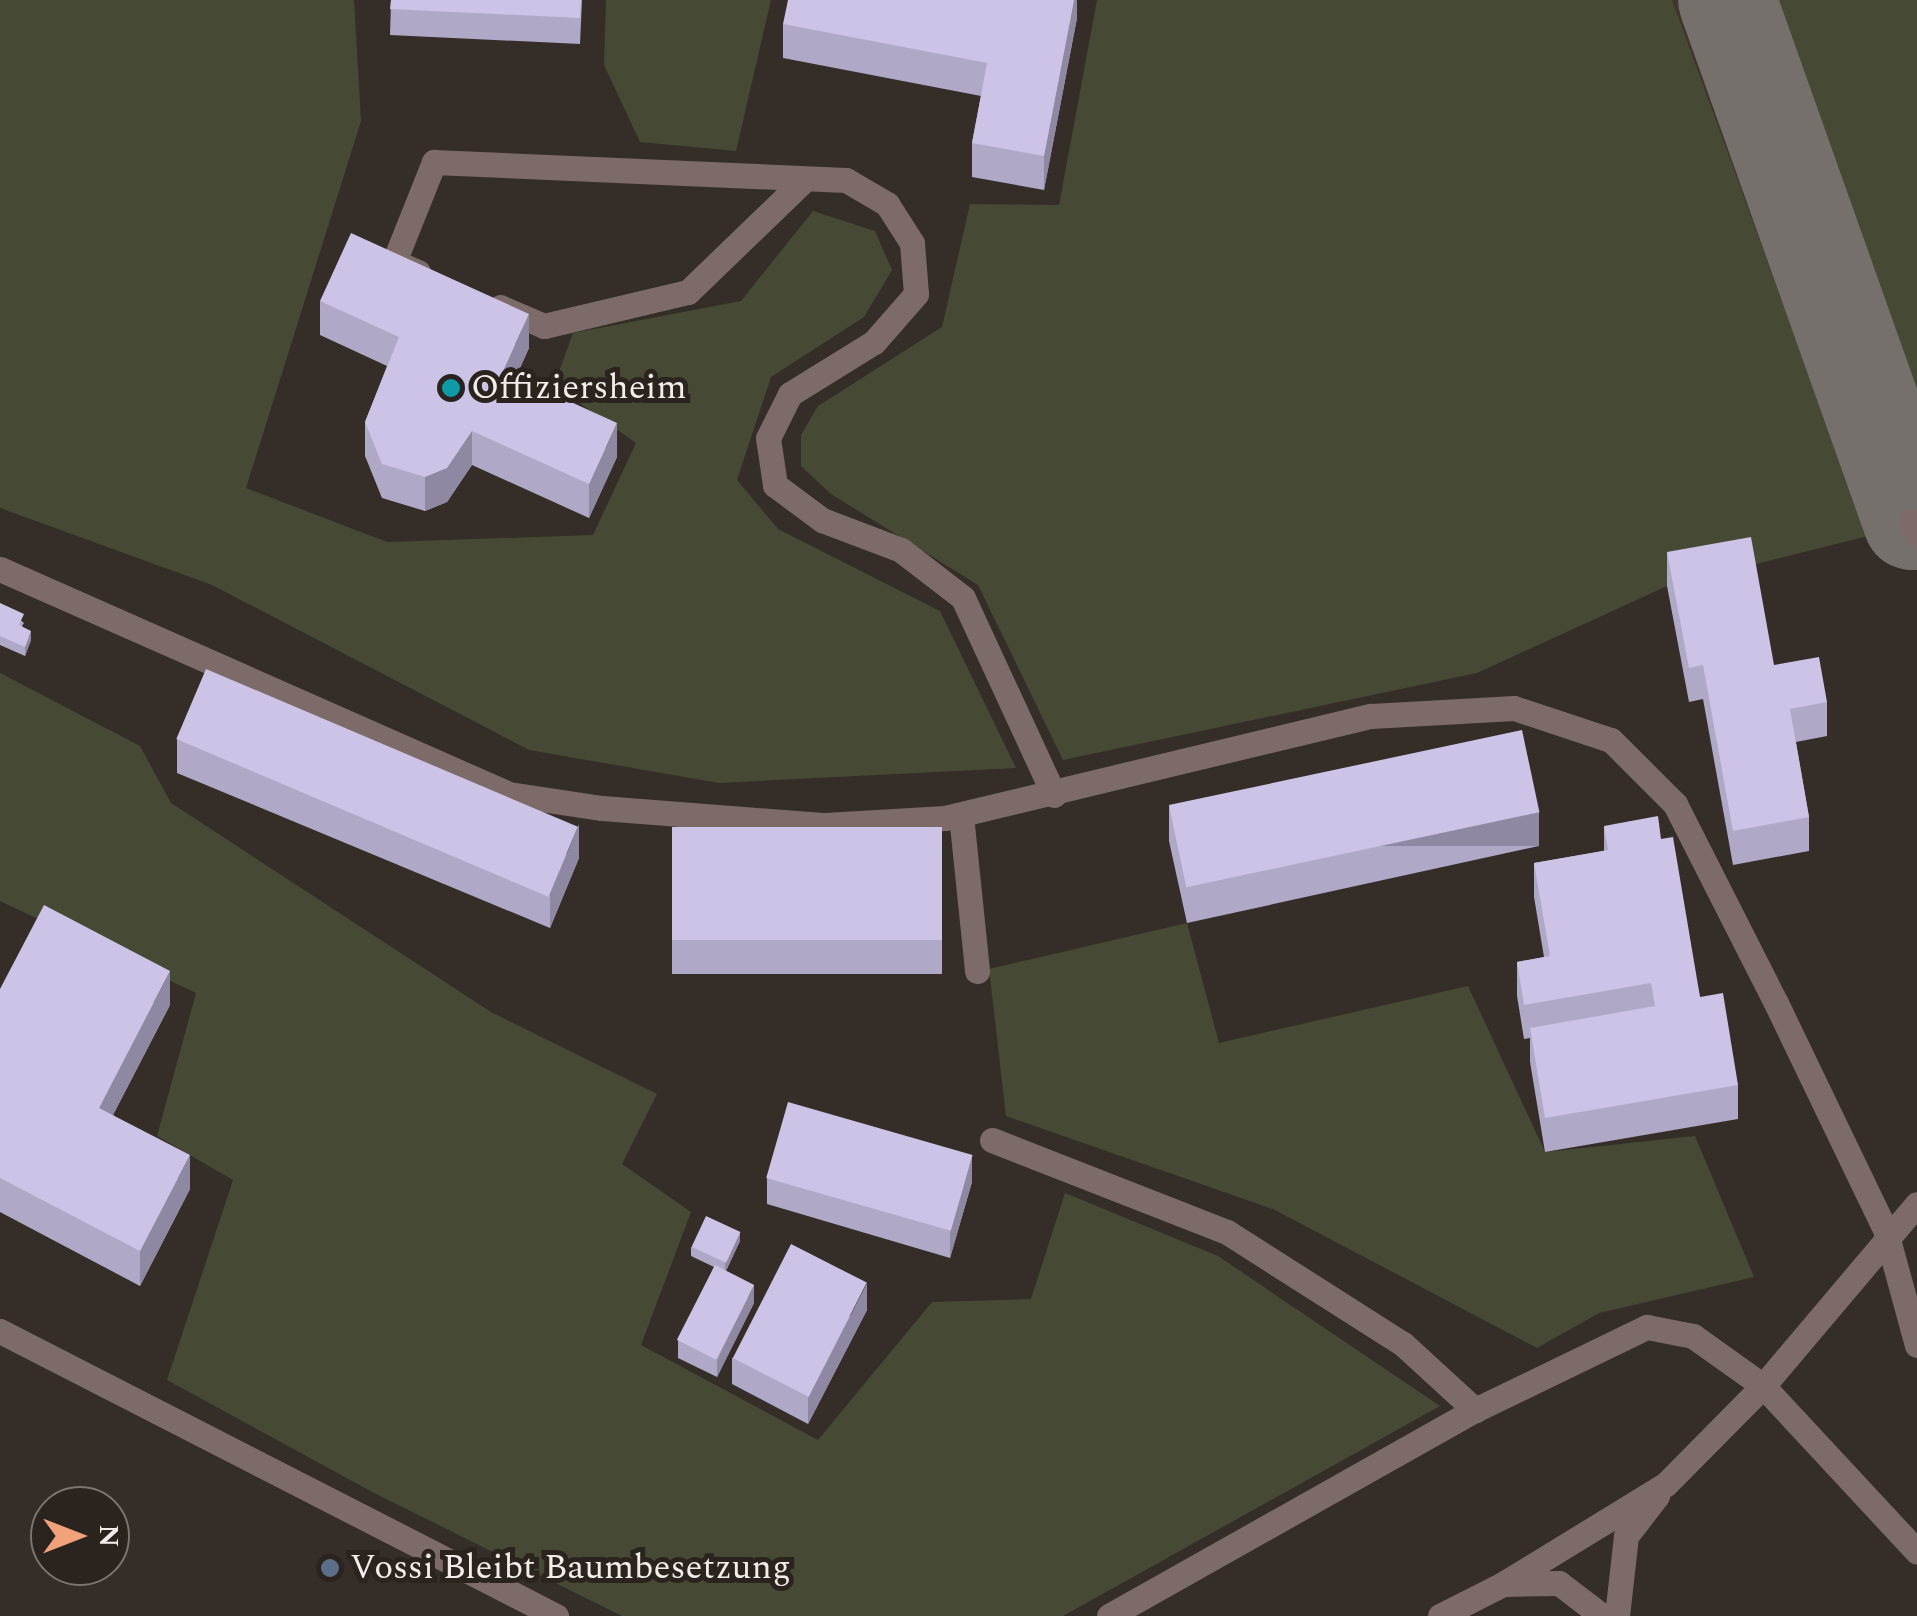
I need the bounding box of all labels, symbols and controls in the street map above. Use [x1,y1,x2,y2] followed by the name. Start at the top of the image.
[471,367,687,409] place label: Offiziersheim
[440,377,462,399] marker: Offiziersheim
[30,1486,130,1586] north arrow
[87,1525,130,1547] text: N
[350,1547,791,1589] place label: Vossi Bleibt Baumbesetzung
[319,1557,341,1579] marker: Vossi Bleibt Baumbesetzung

